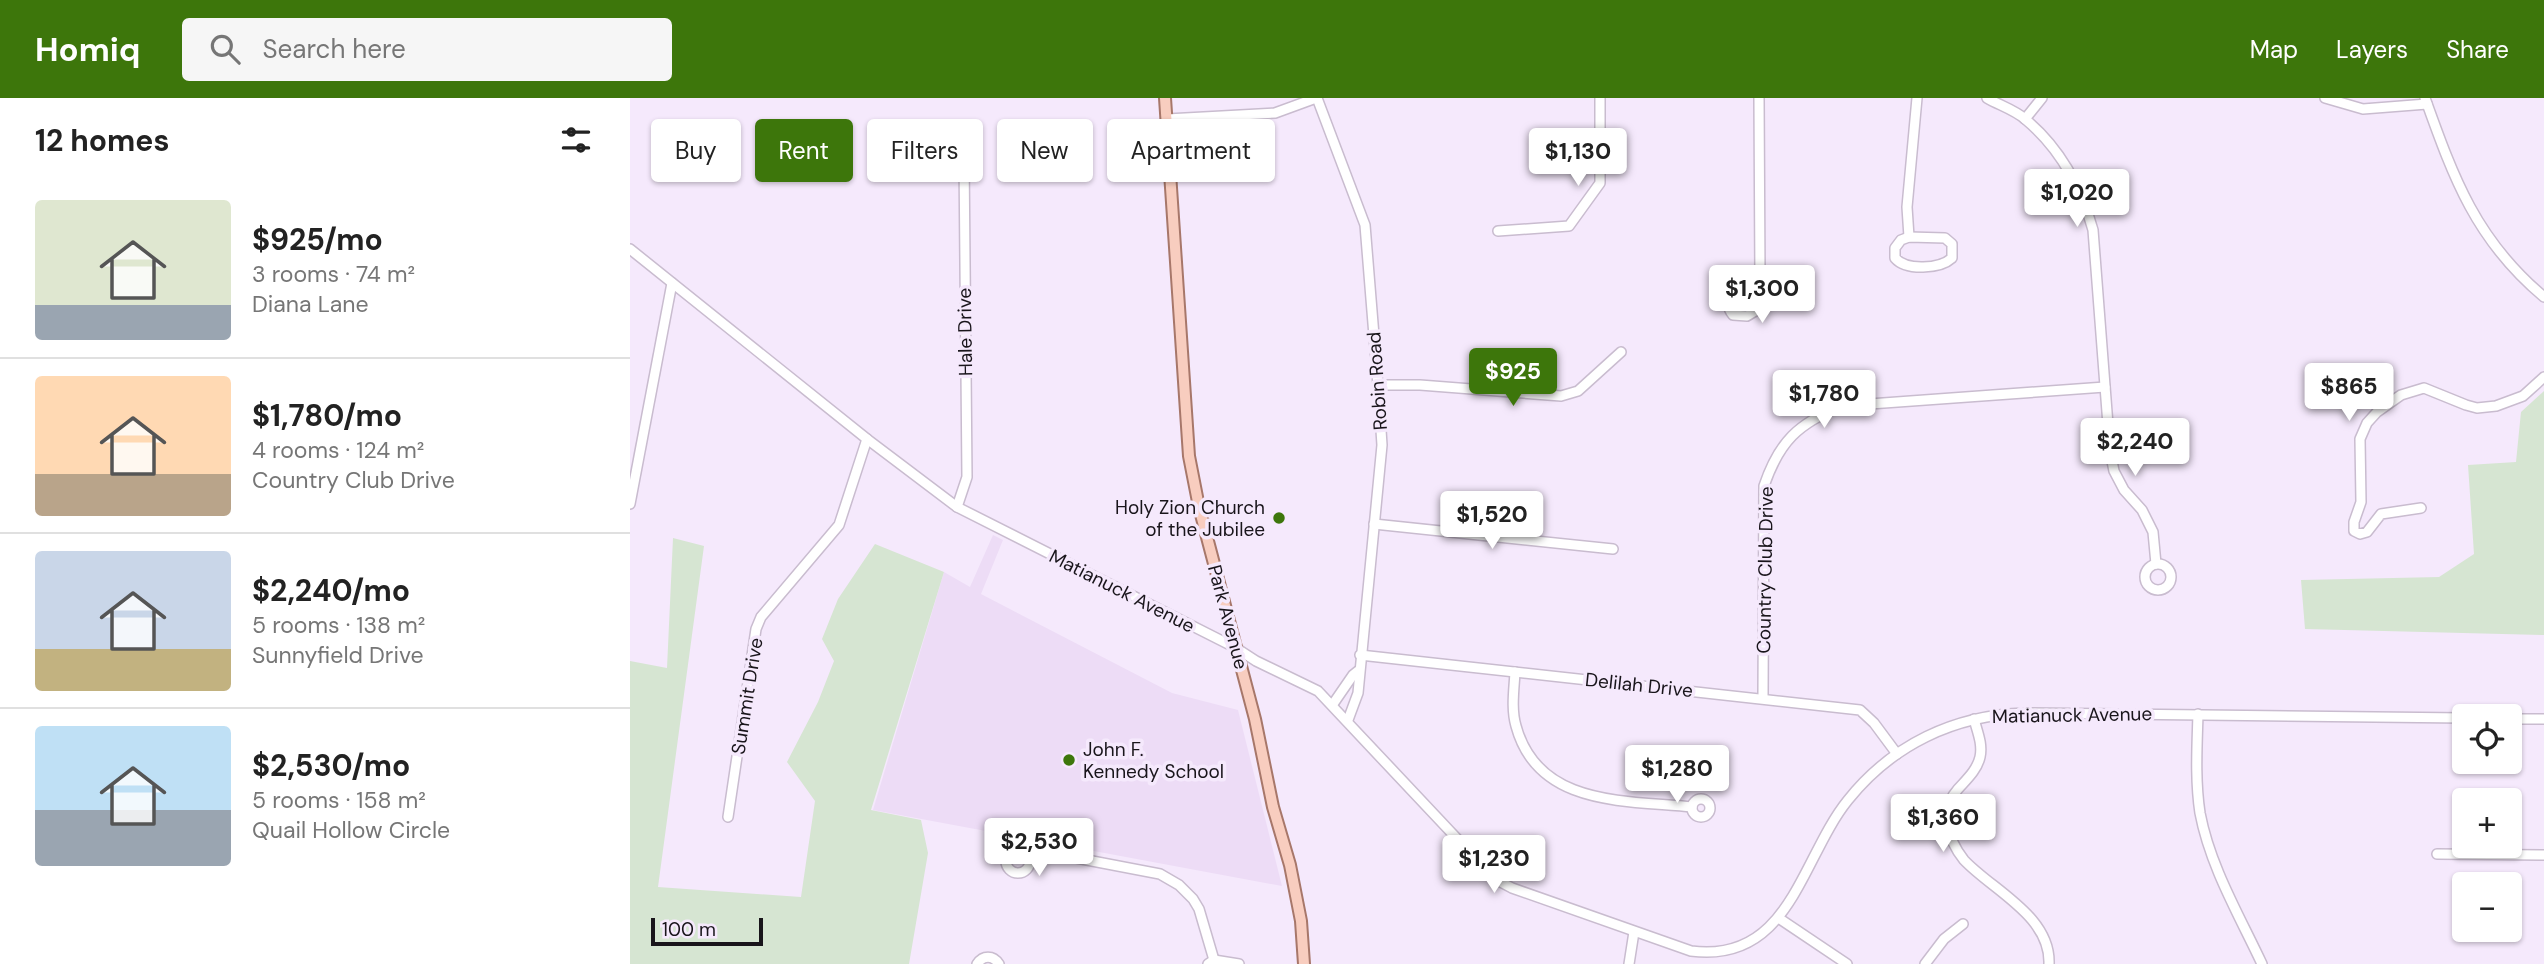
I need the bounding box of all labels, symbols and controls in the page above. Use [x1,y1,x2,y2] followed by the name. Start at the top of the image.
[182,18,672,81] search box
[35,28,140,71] text: Homiq
[206,30,244,68] icon: search
[262,32,406,66] text: Search here
[2250,34,2298,65] text: Map
[2336,34,2408,65] text: Layers
[2446,34,2509,65] text: Share
[651,119,741,182] chip: Buy
[755,119,853,182] chip: Rent
[867,119,983,182] chip: Filters
[997,119,1093,182] chip: New
[1107,119,1275,182] chip: Apartment
[35,121,169,160] text: 12 homes
[557,121,595,159] icon: filters
[1521,129,1635,188] pin: $1,130
[1545,136,1611,166] text: $1,130
[2020,170,2134,229] pin: $1,020
[2040,177,2114,207] text: $1,020
[252,220,383,259] text: $925/mo
[91,228,175,312] icon: home
[252,259,415,289] text: 3 rooms · 74 m²
[1705,266,1819,325] pin: $1,300
[1725,273,1799,303] text: $1,300
[952,288,978,376] street label: Hale Drive
[252,289,369,319] text: Diana Lane
[1361,331,1393,431] street label: Robin Road
[1472,348,1554,408] pin: $925
[1485,356,1541,386] text: $925
[2308,364,2390,423] pin: $865
[1767,370,1881,430] pin: $1,780
[2321,371,2377,401] text: $865
[1789,378,1859,408] text: $1,780
[252,396,402,435] text: $1,780/mo
[91,404,175,488] icon: home
[2078,418,2192,478] pin: $2,240
[2096,426,2174,456] text: $2,240
[252,435,424,465] text: 4 rooms · 124 m²
[252,465,455,495] text: Country Club Drive
[1751,486,1779,654] street label: Country Club Drive
[1435,491,1549,551] pin: $1,520
[1115,495,1265,542] place label: Holy Zion Church of the Jubilee
[1456,499,1528,529] text: $1,520
[1271,510,1287,526] marker: Holy Zion Church of the Jubilee
[1045,543,1199,639] street label: Matianuck Avenue
[1202,562,1254,672] street label: Park Avenue
[252,571,410,610] text: $2,240/mo
[91,579,175,663] icon: home
[252,610,425,640] text: 5 rooms · 138 m²
[725,636,769,756] street label: Summit Drive
[252,640,424,670] text: Sunnyfield Drive
[1584,667,1694,703] street label: Delilah Drive
[1992,701,2152,729] street label: Matianuck Avenue
[2452,704,2522,942] map controls
[2452,704,2522,774] button: locate
[1083,737,1224,784] place label: John F. Kennedy School
[252,746,410,785] text: $2,530/mo
[1620,746,1734,805] pin: $1,280
[1061,752,1077,768] marker: John F. Kennedy School
[1641,753,1713,783] text: $1,280
[91,754,175,838] icon: home
[252,785,426,815] text: 5 rooms · 158 m²
[2452,788,2522,858] button: +
[1886,794,2000,854] pin: $1,360
[1907,802,1979,832] text: $1,360
[252,815,450,845] text: Quail Hollow Circle
[982,818,1096,878] pin: $2,530
[1000,826,1078,856] text: $2,530
[1437,836,1551,895] pin: $1,230
[1458,843,1530,873] text: $1,230
[2452,872,2522,942] button: −
[651,915,763,947] scale bar
[662,917,716,942] text: 100 m

